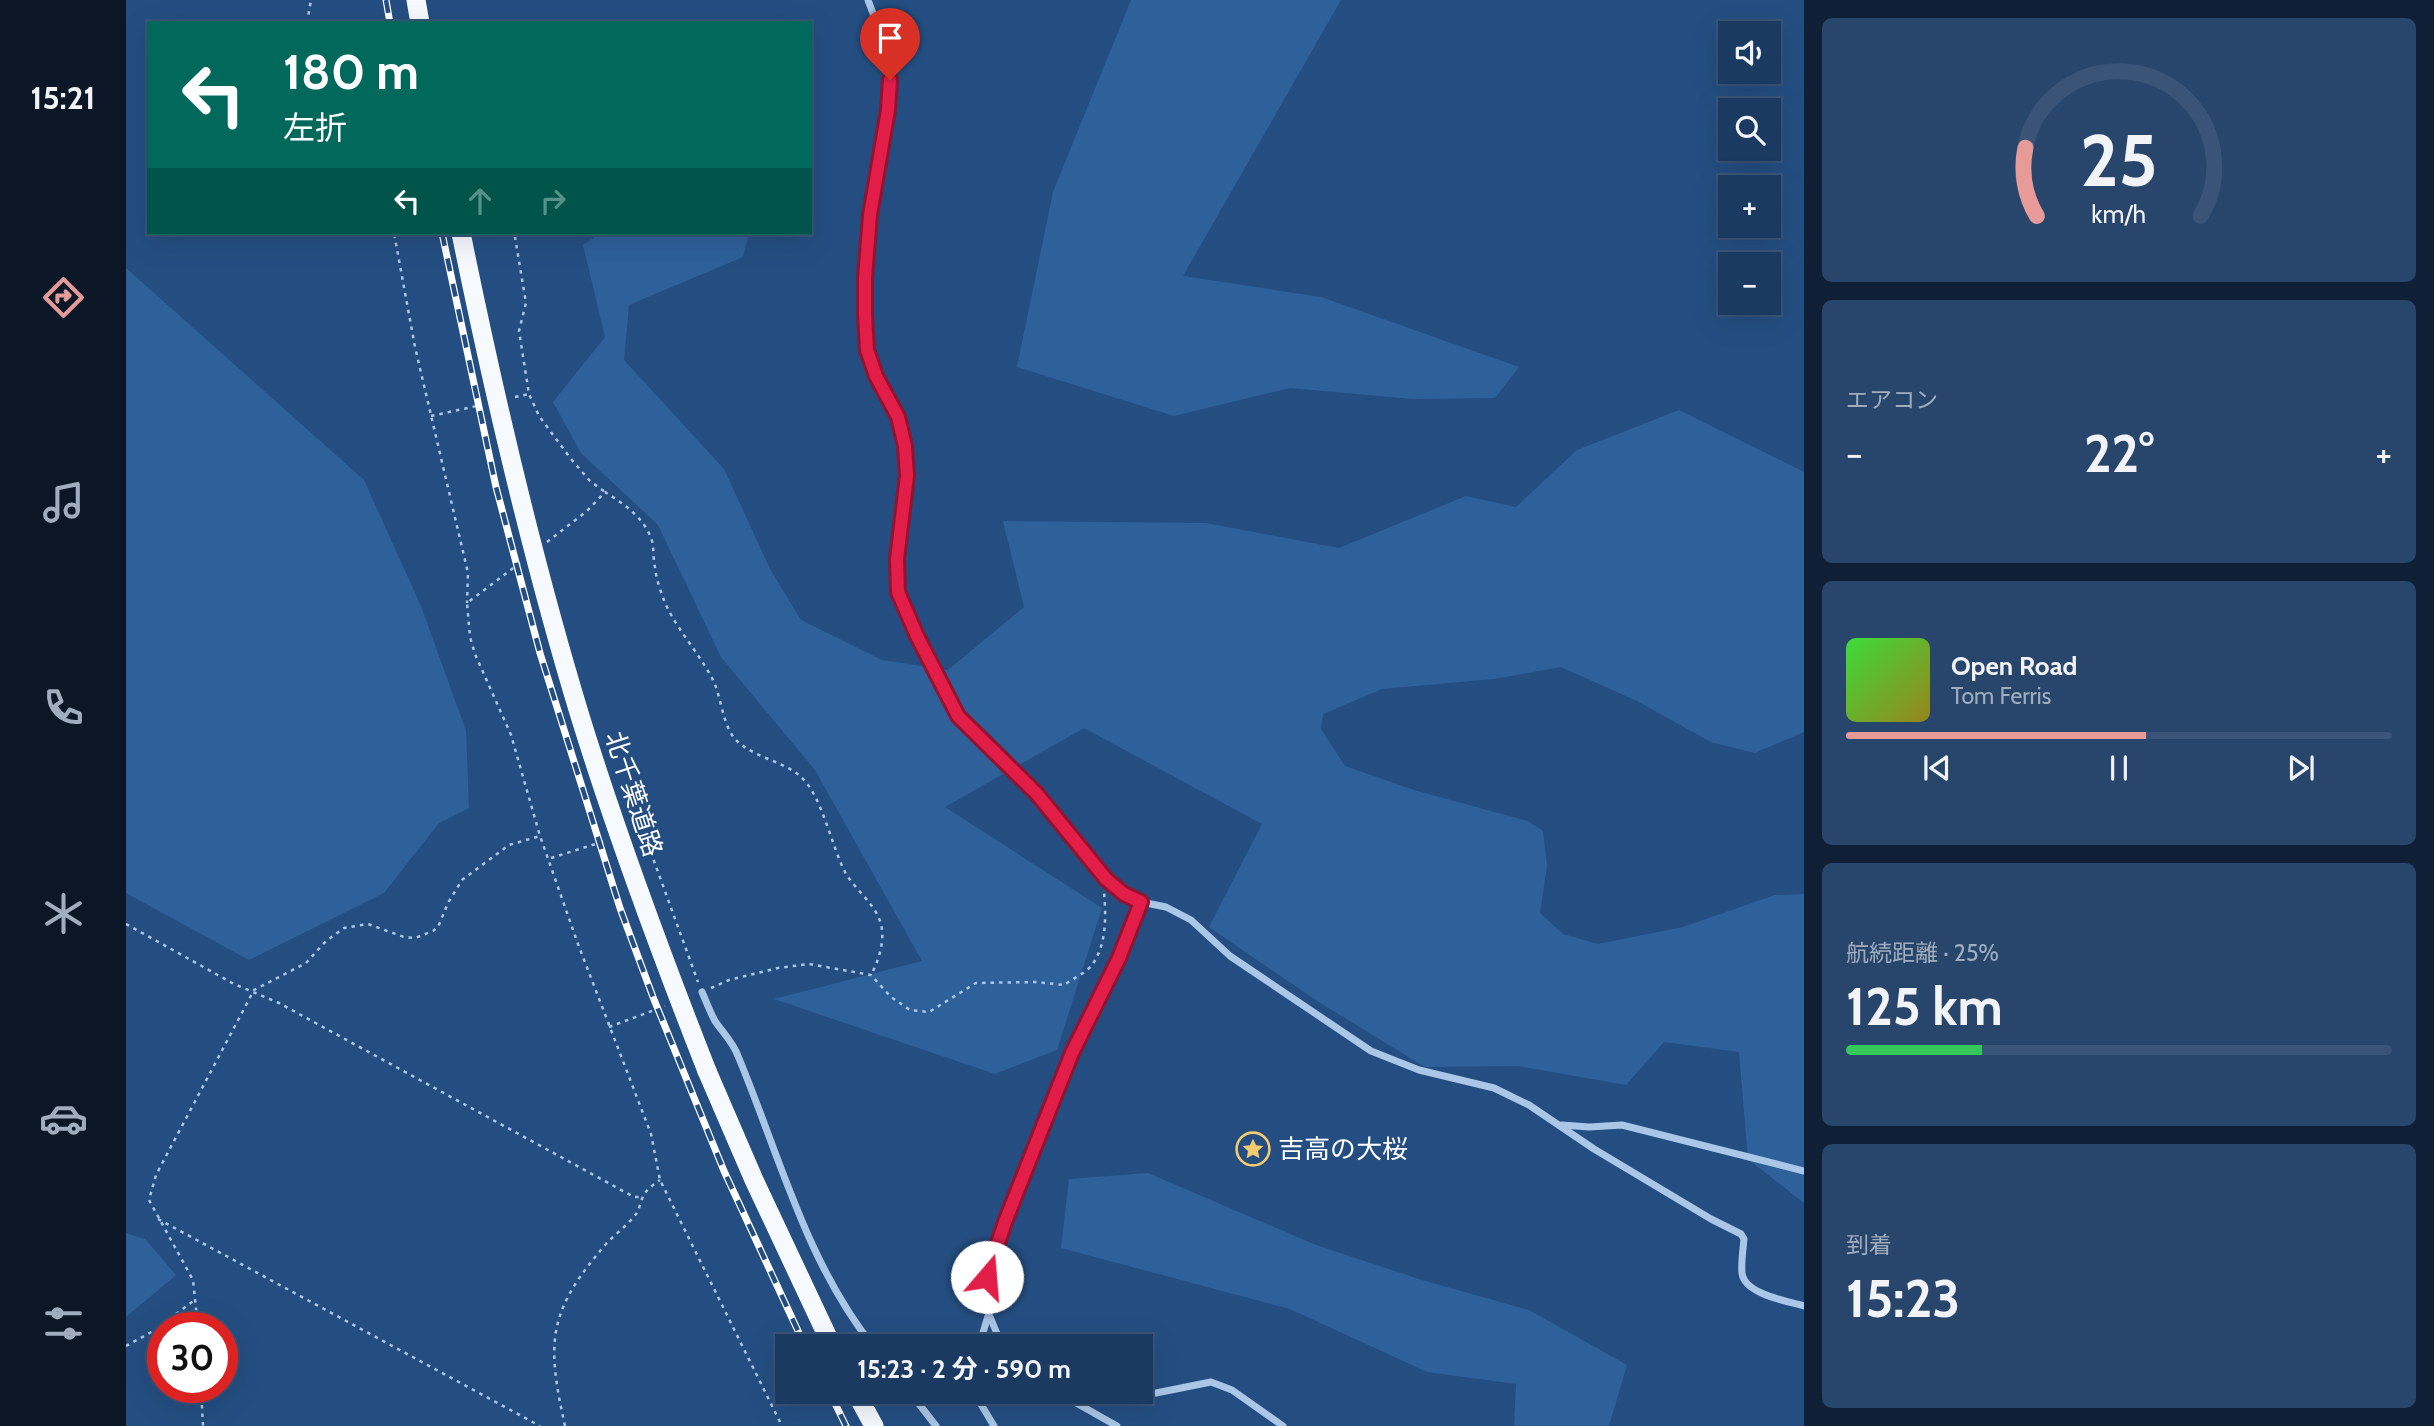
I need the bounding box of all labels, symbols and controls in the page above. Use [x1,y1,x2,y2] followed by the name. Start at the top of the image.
[860,8,920,80] pin
[871,19,909,57] icon: arrive
[1718,21,1781,315] map controls
[1718,21,1781,84] button: sound
[283,42,419,101] text: 180 m
[168,49,259,140] icon: left
[31,78,95,117] text: 15:21
[1718,98,1781,161] button: search
[283,108,347,147] text: 左折
[2080,116,2158,204] text: 25
[1718,175,1781,238] button: +
[388,182,426,220] icon: left
[461,182,499,220] icon: ahead
[534,182,572,220] icon: right
[2092,199,2146,229] text: km/h
[1718,252,1781,315] button: −
[39,273,88,322] icon: directions
[1846,386,1938,414] text: エアコン
[2084,422,2154,485] text: 22°
[1846,430,1863,477] text: −
[2375,430,2392,477] text: +
[39,478,88,527] icon: music
[1951,650,2077,682] text: Open Road
[1951,682,2051,710] text: Tom Ferris
[39,683,88,732] icon: phone
[599,727,669,861] street label: 北千葉道路
[1918,749,1956,787] icon: previous
[2100,749,2138,787] icon: pause
[2282,749,2320,787] icon: next
[39,889,88,938] icon: climate
[1846,939,1999,967] text: 航続距離 · 25%
[1846,975,2003,1038] text: 125 km
[39,1094,88,1143] icon: car
[1234,1130,1272,1168] place icon: 吉高の大桜
[1278,1133,1408,1165] place label: 吉高の大桜
[1846,1231,1892,1259] text: 到着
[950,1240,1024,1314] position arrow
[1846,1267,1960,1330] text: 15:23
[39,1299,88,1348] icon: filters
[147,1312,238,1403] speed limit sign: 30
[857,1353,1071,1385] text: 15:23 · 2 分 · 590 m

